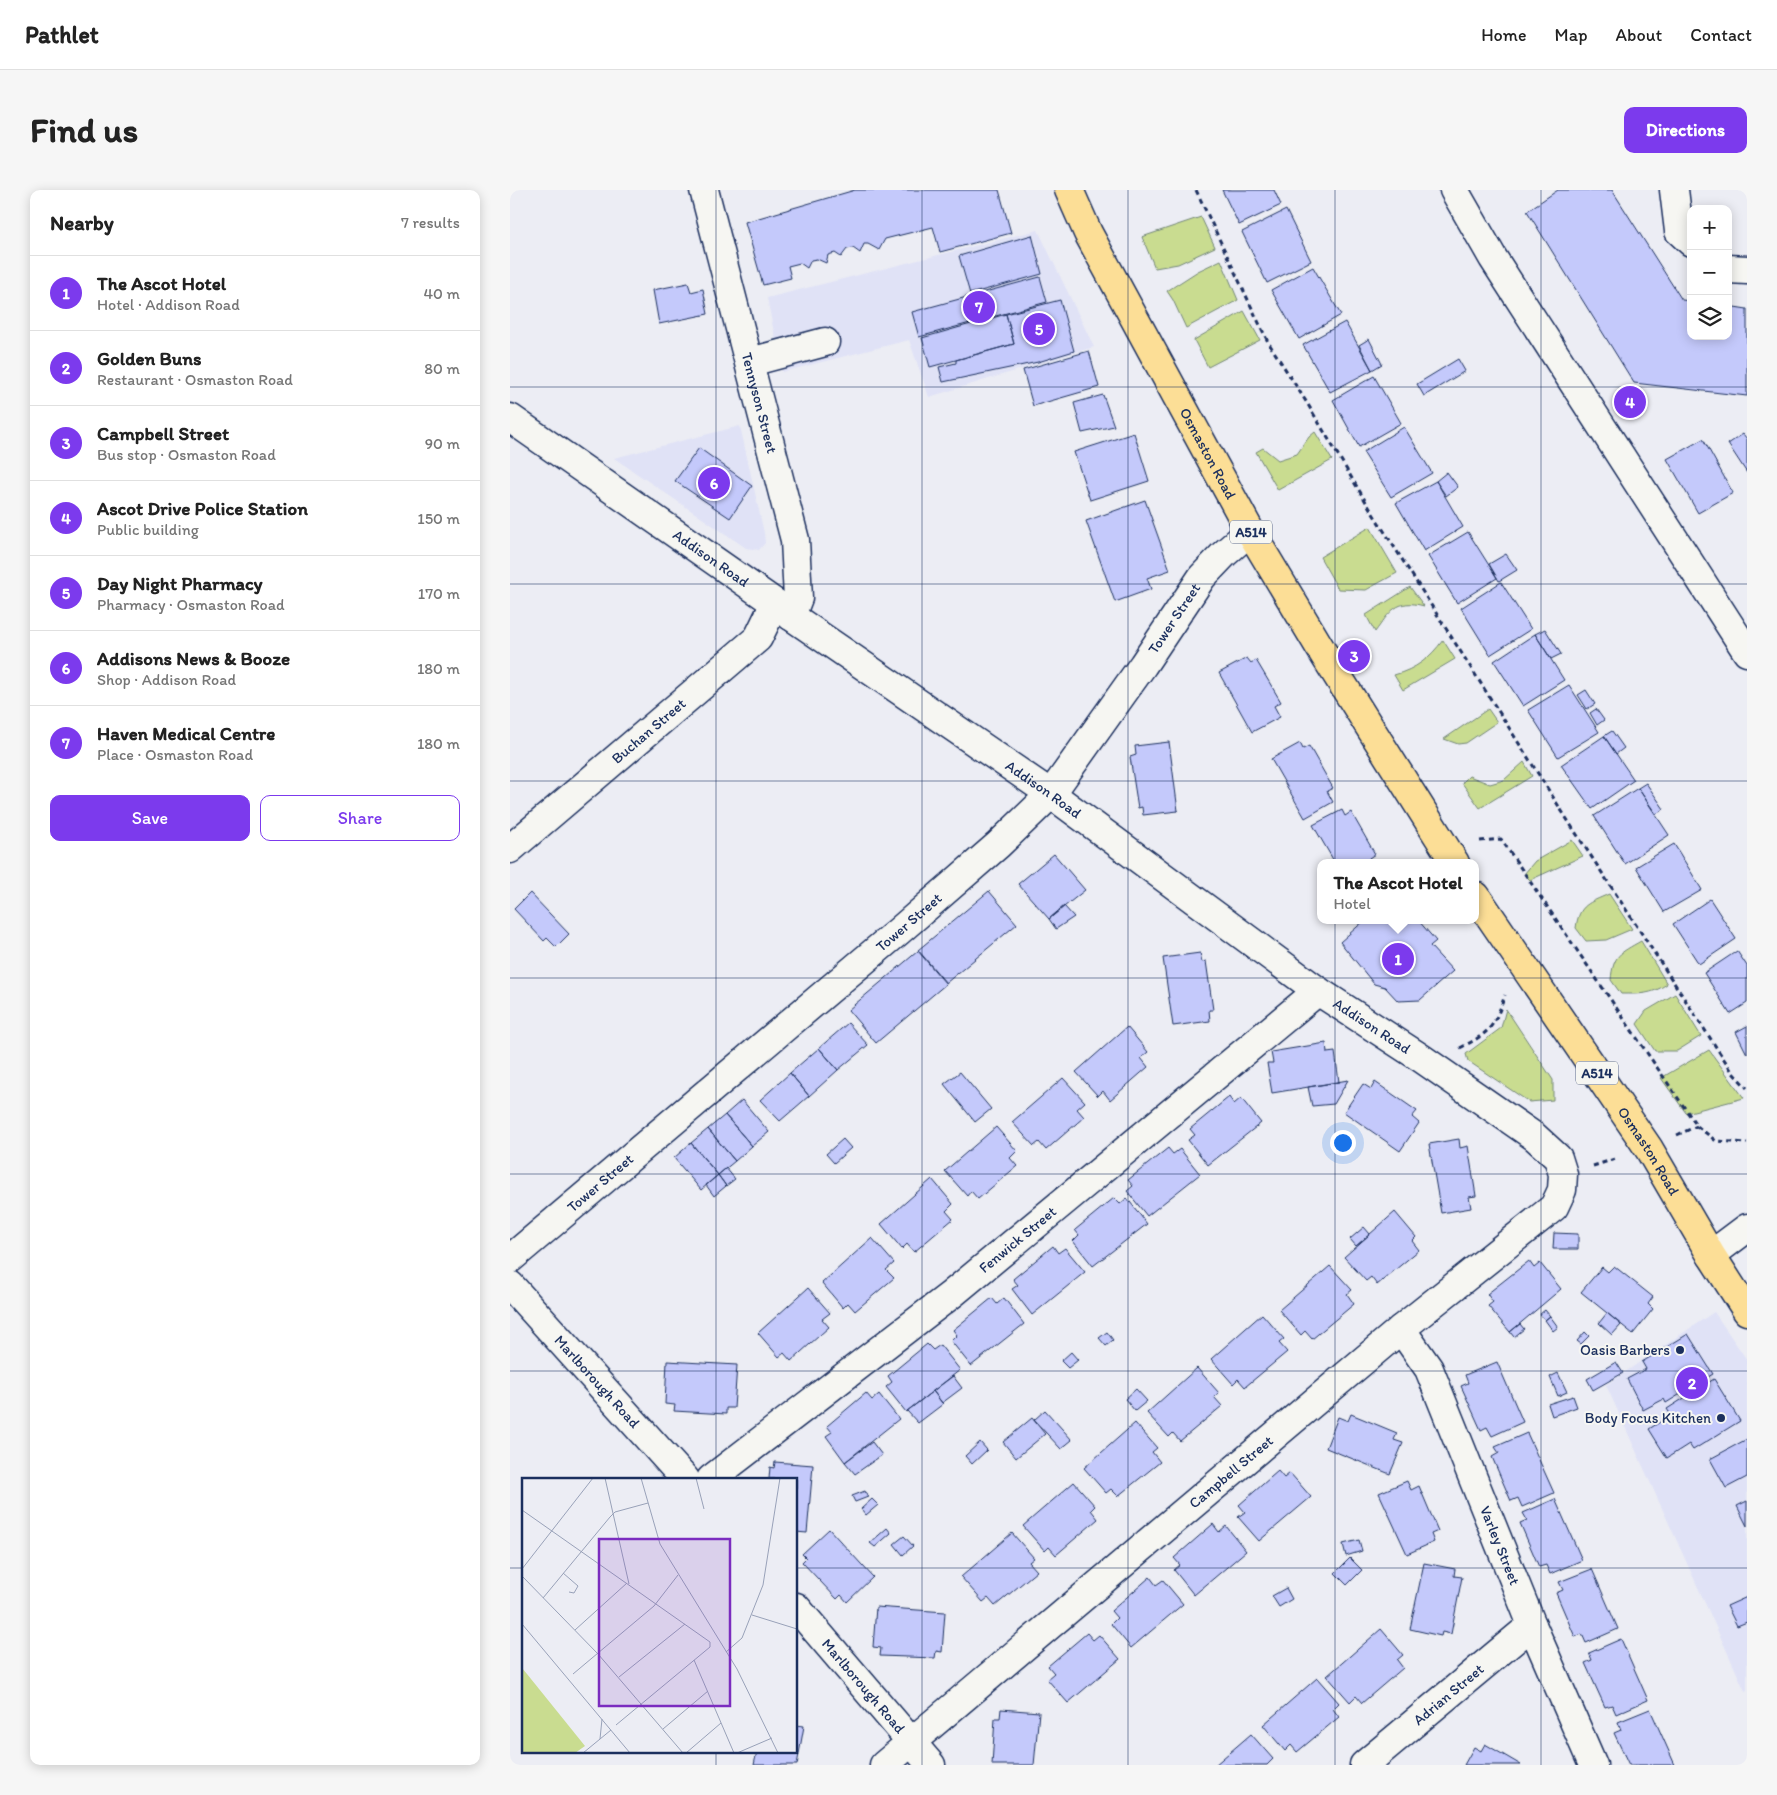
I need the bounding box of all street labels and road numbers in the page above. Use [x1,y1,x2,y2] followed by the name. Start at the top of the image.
[738,351,781,456] street label: Tennyson Street
[1176,405,1240,502] street label: Osmaston Road
[1230,521,1272,544] road number: A514
[669,526,752,591] street label: Addison Road
[1144,579,1204,657] street label: Tower Street
[608,694,690,768] street label: Buchan Street
[1002,757,1085,822] street label: Addison Road
[872,889,946,956] street label: Tower Street
[1330,994,1414,1058] street label: Addison Road
[1576,1061,1618,1084] road number: A514
[1614,1103,1683,1199] street label: Osmaston Road
[563,1150,637,1216] street label: Tower Street
[975,1202,1060,1277] street label: Fenwick Street
[551,1331,644,1432] street label: Marlborough Road
[1185,1431,1277,1512] street label: Campbell Street
[1476,1503,1524,1588] street label: Varley Street
[818,1635,910,1738] street label: Marlborough Road
[1410,1660,1488,1729] street label: Adrian Street

